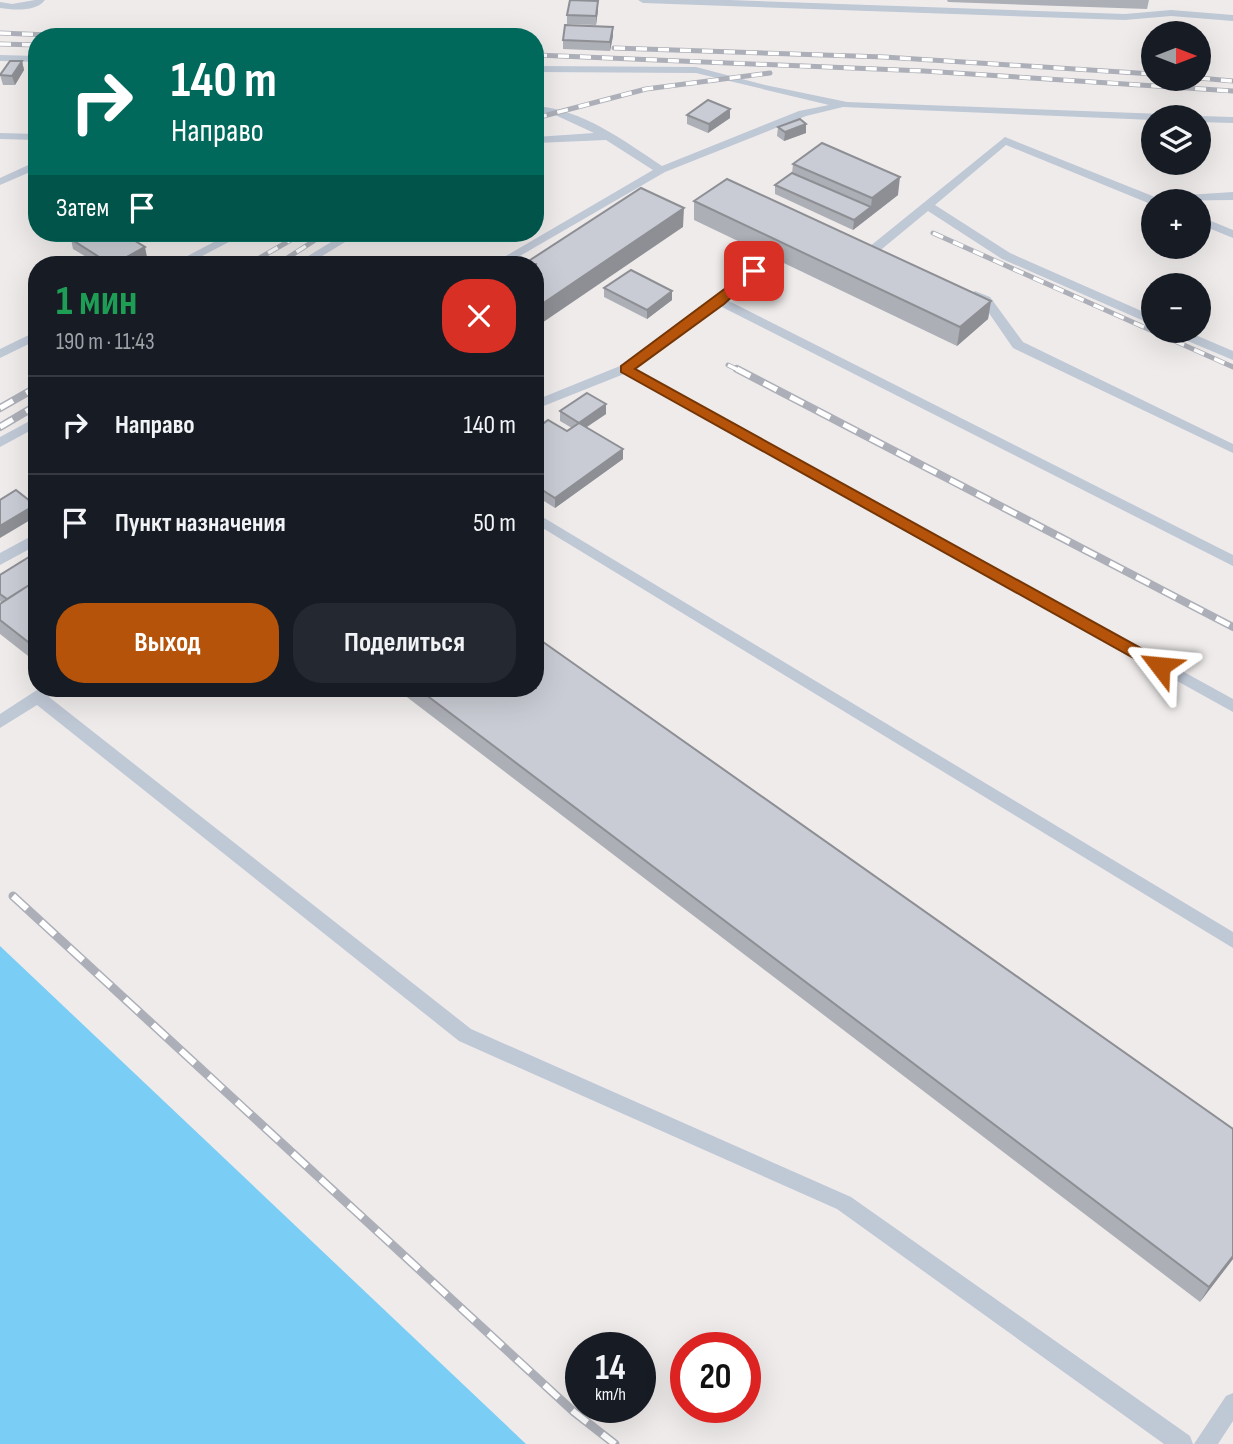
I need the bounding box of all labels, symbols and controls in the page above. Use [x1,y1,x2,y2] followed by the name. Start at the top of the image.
[1141,21,1211,91] north arrow
[1141,21,1211,343] map controls
[171,52,277,111] text: 140 m
[56,56,147,147] icon: right
[1141,105,1211,175] button: layers
[171,112,264,151] text: Направо
[123,189,161,227] icon: arrive
[1141,189,1211,259] button: +
[56,193,109,224] text: Затем
[724,241,784,301] pin
[735,252,773,290] icon: arrive
[1141,273,1211,343] button: −
[56,276,137,327] text: 1 мин
[442,279,516,353] button: close
[56,328,155,356] text: 190 m · 11:43
[56,406,94,444] icon: right
[115,410,194,441] text: Направо
[464,410,516,441] text: 140 m
[56,504,94,542] icon: arrive
[115,508,286,539] text: Пункт назначения
[473,508,516,539] text: 50 m
[56,603,279,683] button: Выход
[293,603,516,683] button: Поделиться
[1123,629,1197,703] position arrow
[670,1332,761,1423] speed limit sign: 20
[595,1347,626,1390] text: 14
[595,1384,626,1405] text: km/h

